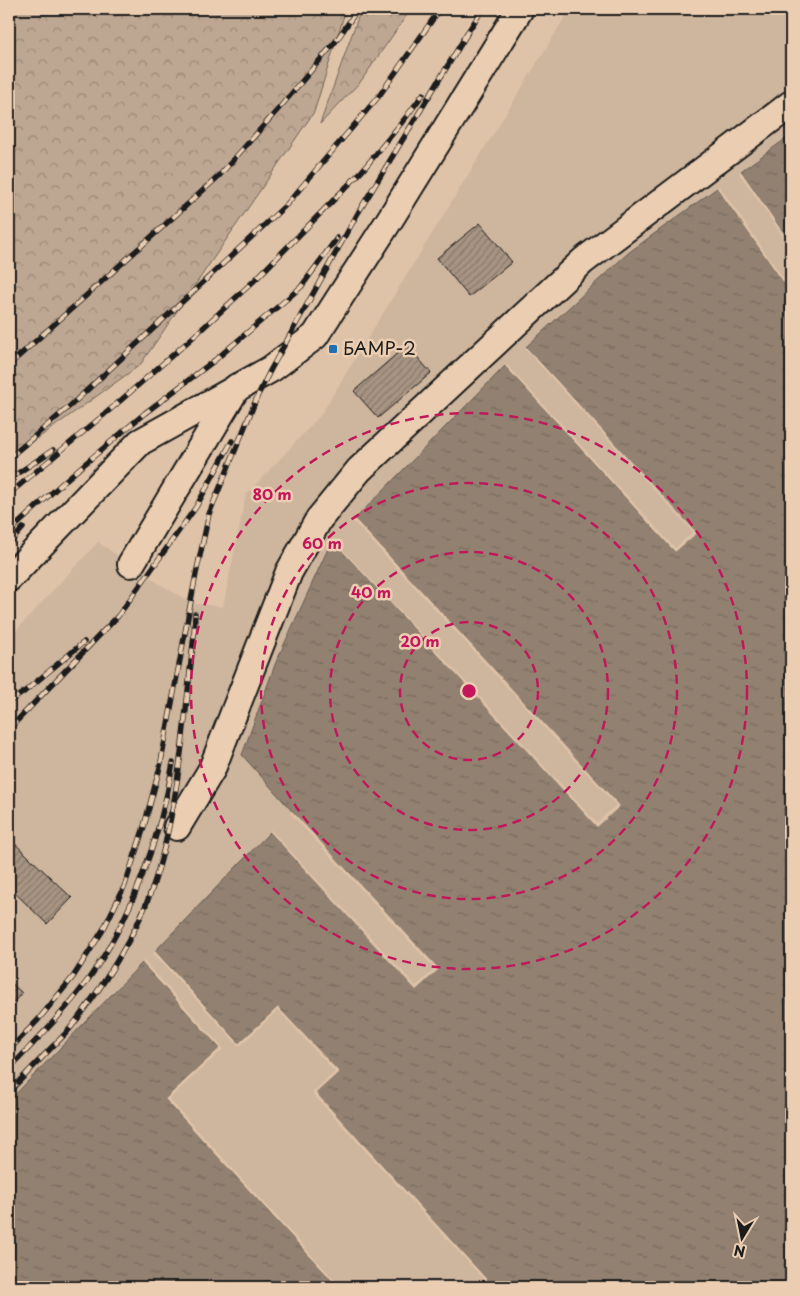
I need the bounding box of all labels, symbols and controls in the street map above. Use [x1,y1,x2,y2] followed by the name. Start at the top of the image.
[343,334,416,361] place label: БАМР-2
[327,343,339,355] marker: БАМР-2
[252,482,292,505] text: 80 m
[302,531,342,554] text: 60 m
[351,580,391,603] text: 40 m
[401,629,439,652] text: 20 m
[460,682,478,700] centre of rings
[718,1214,768,1264] north arrow
[732,1240,747,1263] text: N

